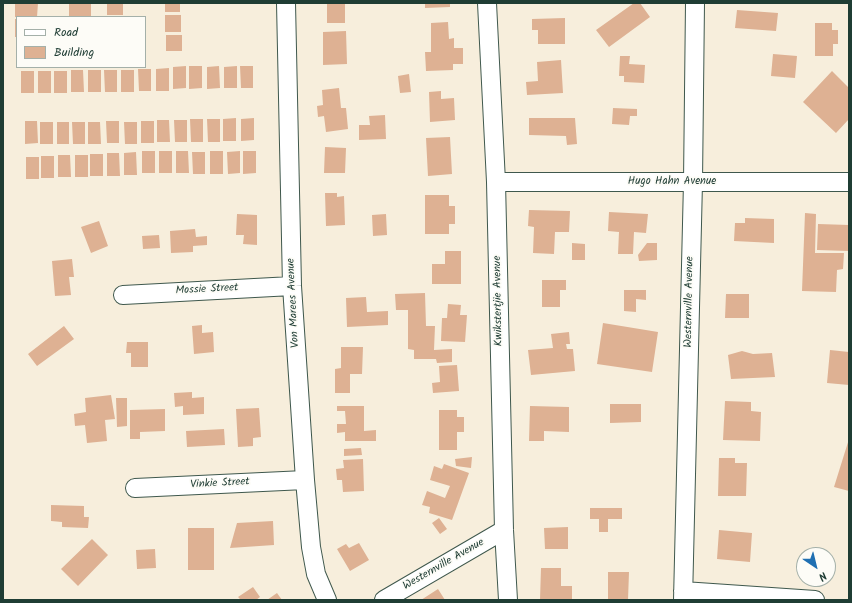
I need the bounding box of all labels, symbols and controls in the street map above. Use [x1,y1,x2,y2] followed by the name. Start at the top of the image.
[16,16,146,68] legend
[54,23,78,42] text: Road
[54,43,94,62] text: Building
[628,175,716,189] street label: Hugo Hahn Avenue
[492,256,506,346] street label: Kwikstertjie Avenue
[683,256,697,348] street label: Westernville Avenue
[285,258,303,348] street label: Von Marees Avenue
[175,282,239,298] street label: Mossie Street
[190,476,250,492] street label: Vinkie Street
[401,536,487,594] street label: Westernville Avenue
[796,547,836,587] north arrow
[814,567,830,585] text: N

